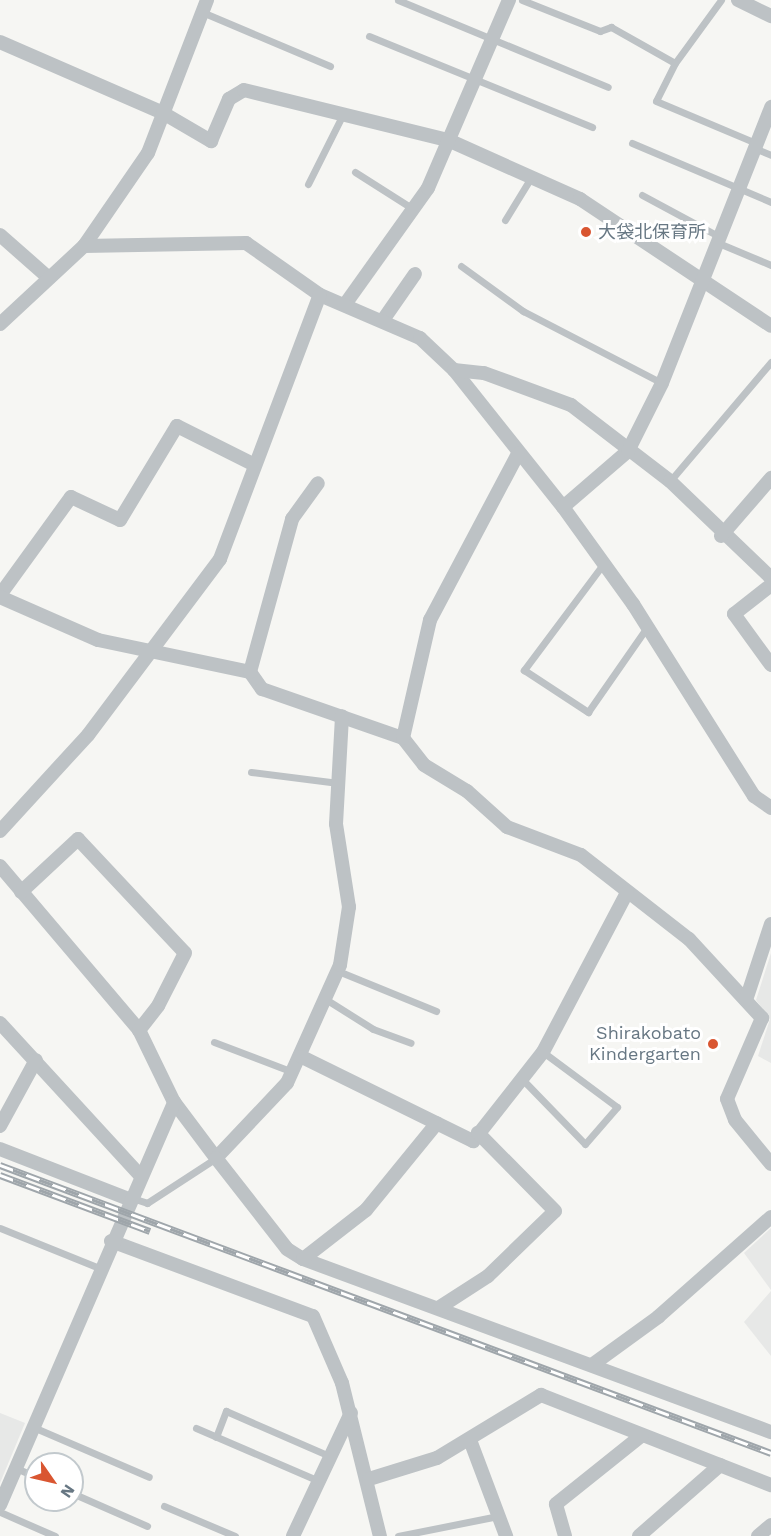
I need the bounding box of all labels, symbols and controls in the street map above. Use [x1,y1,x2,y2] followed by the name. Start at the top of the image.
[598,221,706,243] place label: 大袋北保育所
[579,225,593,239] marker: 大袋北保育所
[589,1023,701,1066] place label: Shirakobato Kindergarten
[706,1037,720,1051] marker: Shirakobato Kindergarten
[24,1452,84,1512] north arrow
[56,1481,79,1501] text: N

